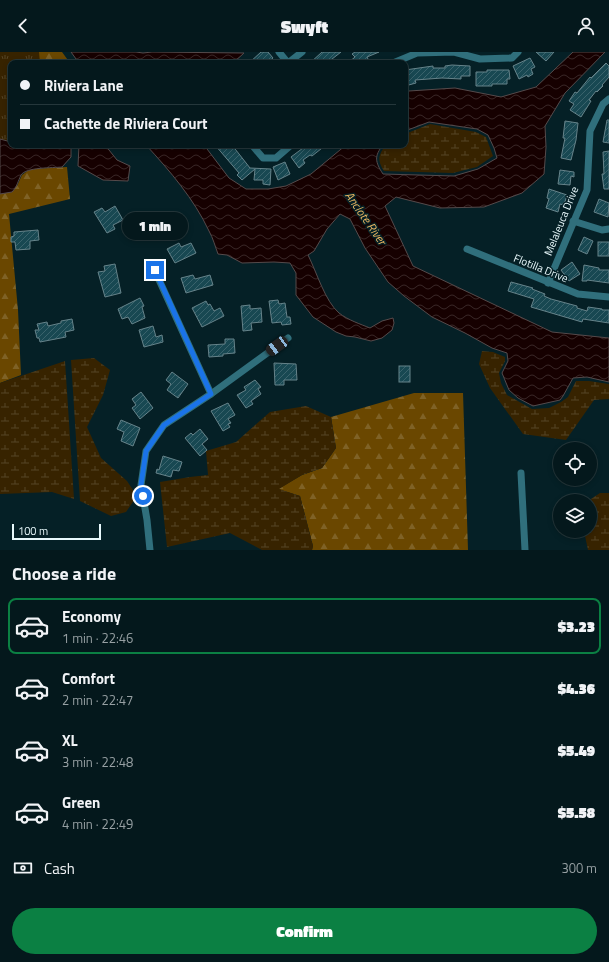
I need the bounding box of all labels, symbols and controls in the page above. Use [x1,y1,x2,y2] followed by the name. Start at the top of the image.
[281,13,328,40] text: Swyft
[12,15,34,37] icon: back
[575,15,597,37] icon: person
[44,74,123,97] text: Riviera Lane
[44,112,208,135] text: Cachette de Riviera Court
[540,184,582,258] street label: Melaleuca Drive
[340,187,393,251] water label: Anclote River
[122,212,188,240] callout: 1 min
[139,216,171,236] text: 1 min
[511,250,571,286] street label: Flotilla Drive
[146,261,164,279] route end
[264,334,290,358] car
[553,442,597,538] map controls
[553,442,597,486] button: locate
[134,487,152,505] route start
[553,494,597,538] button: layers
[12,522,101,541] scale bar
[18,523,48,539] text: 100 m
[12,560,116,587] text: Choose a ride
[62,605,121,628] text: Economy
[14,608,50,644] icon: car
[558,615,595,638] text: $3.23
[62,628,133,648] text: 1 min · 22:46
[62,667,115,690] text: Comfort
[14,670,50,706] icon: car
[558,677,595,700] text: $4.36
[62,690,133,710] text: 2 min · 22:47
[62,729,78,752] text: XL
[14,732,50,768] icon: car
[558,739,595,762] text: $5.49
[62,752,133,772] text: 3 min · 22:48
[62,791,100,814] text: Green
[14,794,50,830] icon: car
[558,801,595,824] text: $5.58
[62,814,133,834] text: 4 min · 22:49
[12,857,34,879] icon: cash
[44,857,75,880] text: Cash
[561,858,597,878] text: 300 m
[12,908,597,954] button: Confirm

